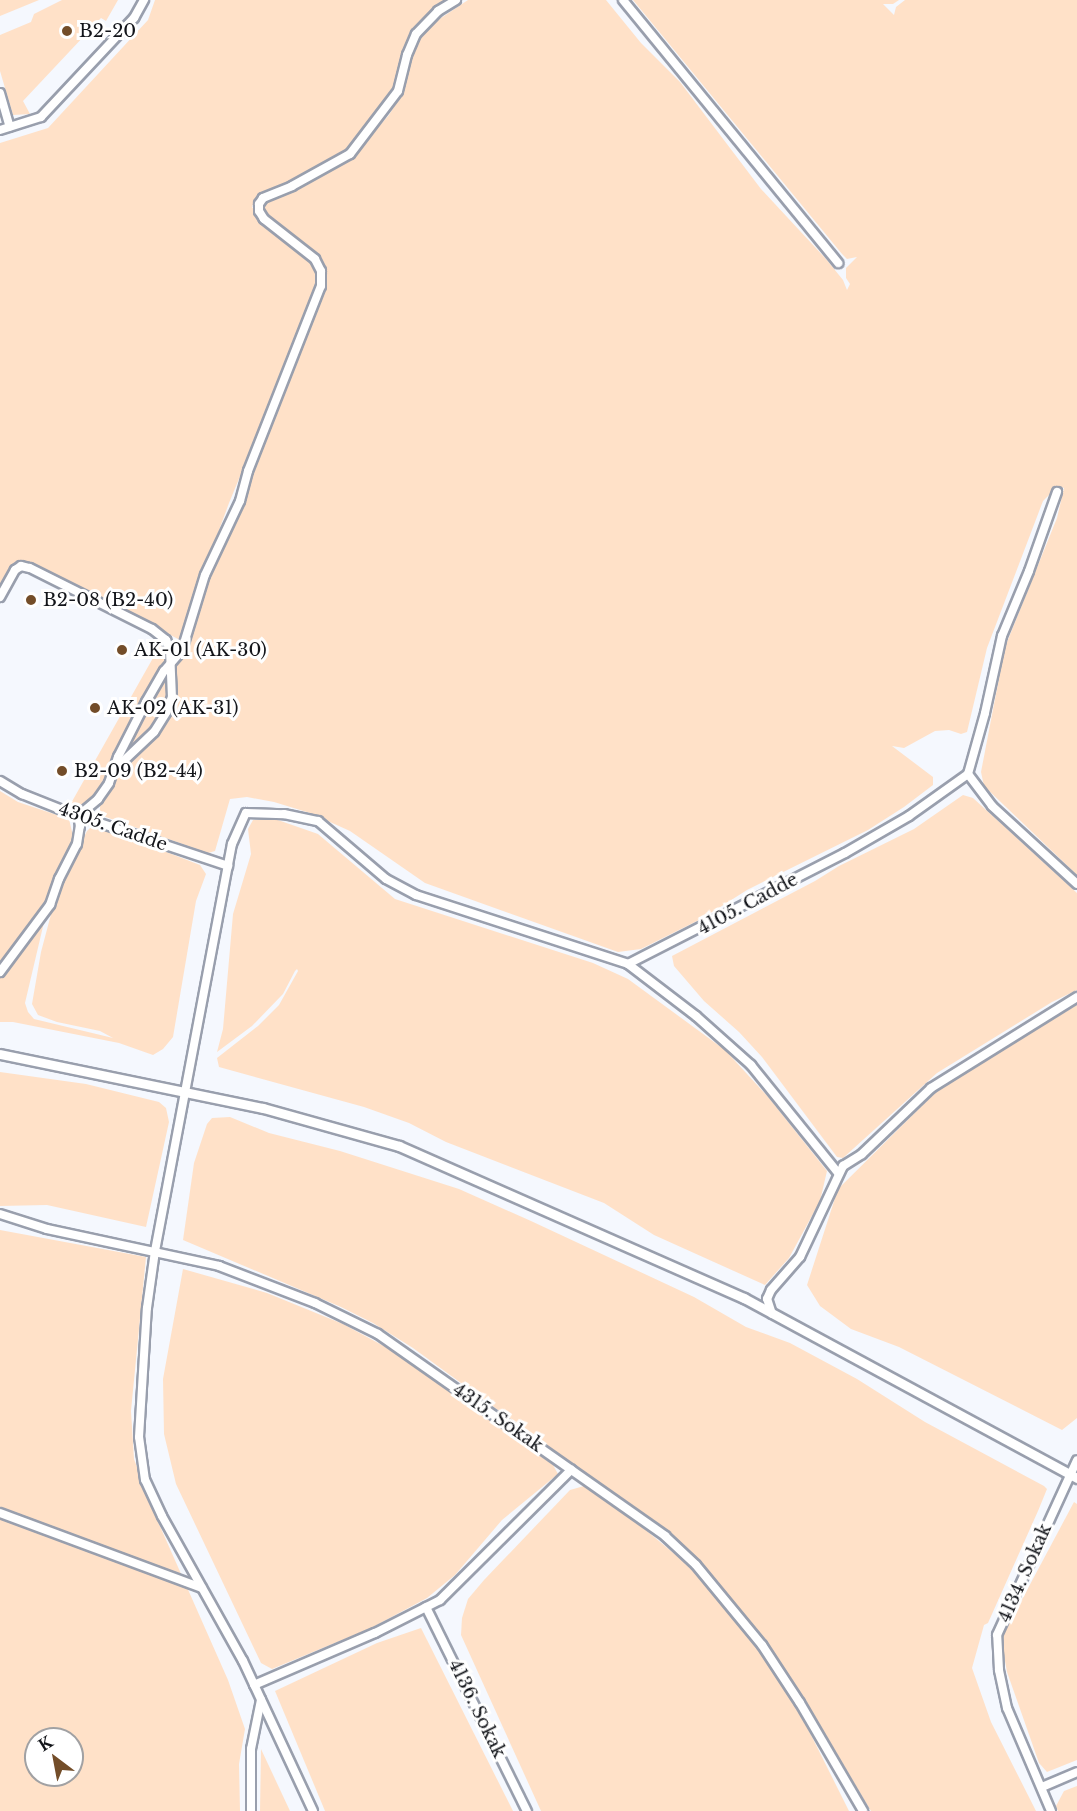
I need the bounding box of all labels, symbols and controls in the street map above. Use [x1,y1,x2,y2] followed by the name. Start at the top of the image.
[79,20,136,42] place label: B2-20
[60,24,74,38] marker: B2-20
[43,589,173,611] place label: B2-08 (B2-40)
[24,593,38,607] marker: B2-08 (B2-40)
[134,639,267,661] place label: AK-01 (AK-30)
[115,643,129,657] marker: AK-01 (AK-30)
[107,697,238,719] place label: AK-02 (AK-31)
[88,701,102,715] marker: AK-02 (AK-31)
[74,760,203,782] place label: B2-09 (B2-44)
[55,764,69,778] marker: B2-09 (B2-44)
[56,798,170,856] street label: 4305. Cadde
[694,869,802,939] street label: 4105. Cadde
[449,1379,547,1457] street label: 4315. Sokak
[994,1520,1056,1626] street label: 4134. Sokak
[444,1656,510,1762] street label: 4136. Sokak
[24,1727,84,1787] north arrow
[35,1731,56,1755] text: K

